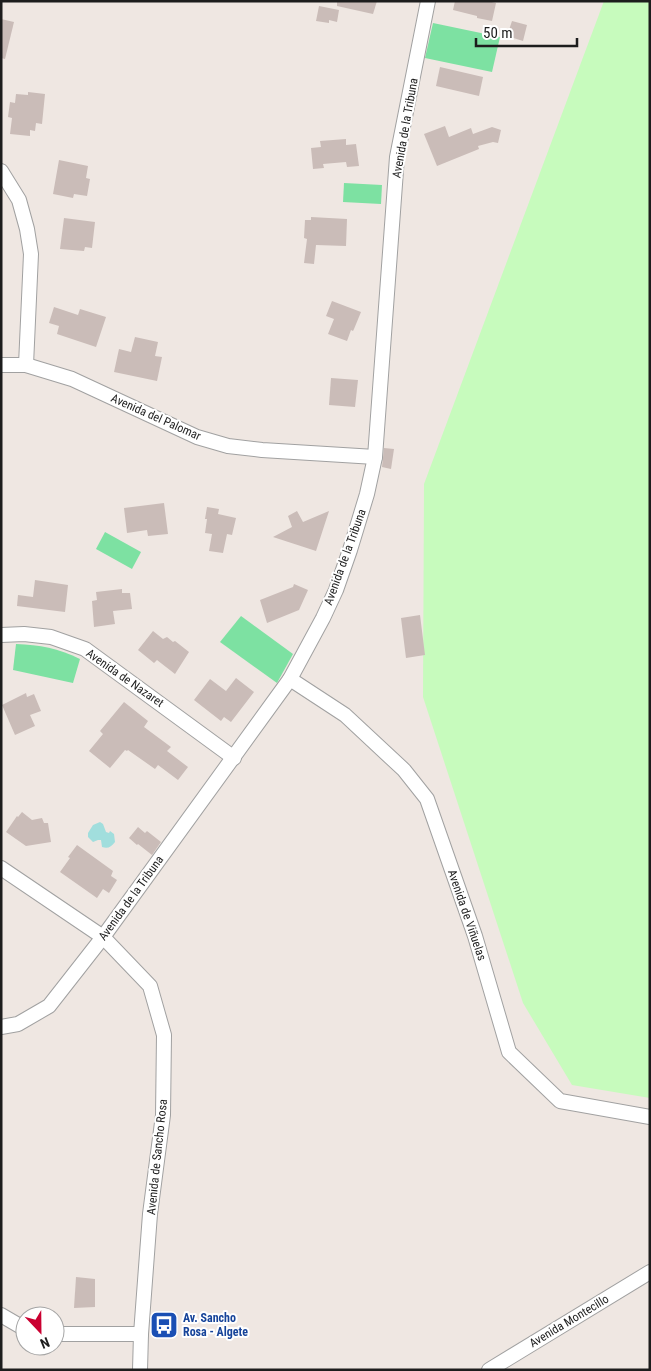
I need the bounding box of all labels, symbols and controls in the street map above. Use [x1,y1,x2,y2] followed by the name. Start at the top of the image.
[476,15,577,47] scale bar
[483,24,513,42] text: 50 m
[389,77,421,179] street label: Avenida de la Tribuna
[109,391,203,443] street label: Avenida del Palomar
[321,507,369,607] street label: Avenida de la Tribuna
[83,646,167,710] street label: Avenida de Nazaret
[96,853,167,943] street label: Avenida de la Tribuna
[445,868,489,962] street label: Avenida de Viñuelas
[144,1098,170,1216] street label: Avenida de Sancho Rosa
[527,1292,611,1350] street label: Avenida Montecillo
[15,1306,65,1356] north arrow
[149,1310,179,1340] bus stop icon: Av. Sancho Rosa - Algete
[183,1311,248,1339] place label: Av. Sancho Rosa - Algete
[38,1334,52,1352] text: N

